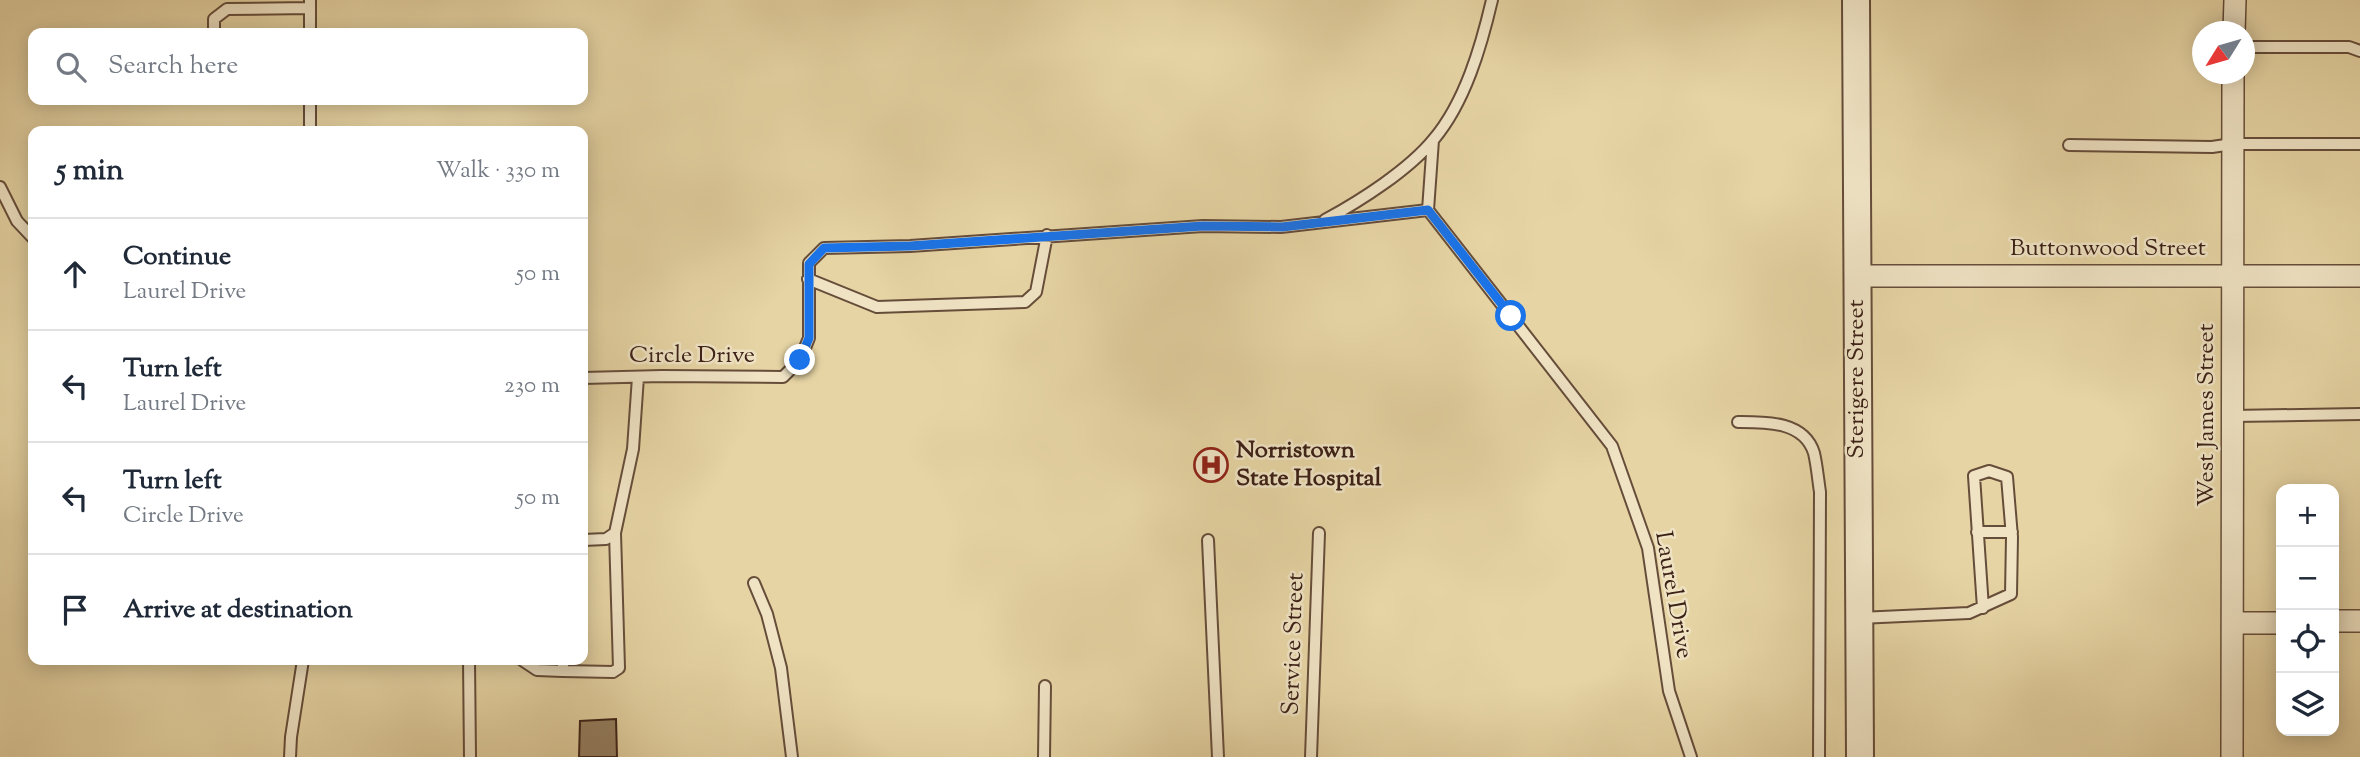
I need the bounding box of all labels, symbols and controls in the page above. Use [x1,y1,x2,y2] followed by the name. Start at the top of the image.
[2192,21,2255,84] north arrow
[28,28,588,105] search box
[52,48,90,86] icon: search
[108,48,238,85] text: Search here
[56,150,124,193] text: 5 min
[436,155,560,188] text: Walk · 330 m
[2010,232,2206,266] street label: Buttonwood Street
[123,239,231,276] text: Continue
[56,255,94,293] icon: ahead
[516,258,560,291] text: 50 m
[123,276,246,309] text: Laurel Drive
[1840,299,1874,459] street label: Sterigere Street
[1495,300,1526,331] route start
[2190,323,2224,507] street label: West James Street
[629,339,755,373] street label: Circle Drive
[784,344,815,375] route end
[123,351,222,388] text: Turn left
[56,367,94,405] icon: left
[504,370,560,403] text: 230 m
[123,388,246,421] text: Laurel Drive
[1236,434,1382,496] place label: Norristown State Hospital
[1192,446,1230,484] hospital icon: Norristown State Hospital
[123,463,222,500] text: Turn left
[56,479,94,517] icon: left
[516,482,560,515] text: 50 m
[2276,484,2339,736] map controls
[2276,484,2339,547] button: +
[123,500,244,533] text: Circle Drive
[1645,529,1701,661] street label: Laurel Drive
[2276,547,2339,610] button: −
[1275,572,1313,716] street label: Service Street
[56,591,94,629] icon: arrive
[123,592,353,629] text: Arrive at destination
[2276,610,2339,673] button: locate
[2276,673,2339,736] button: layers

